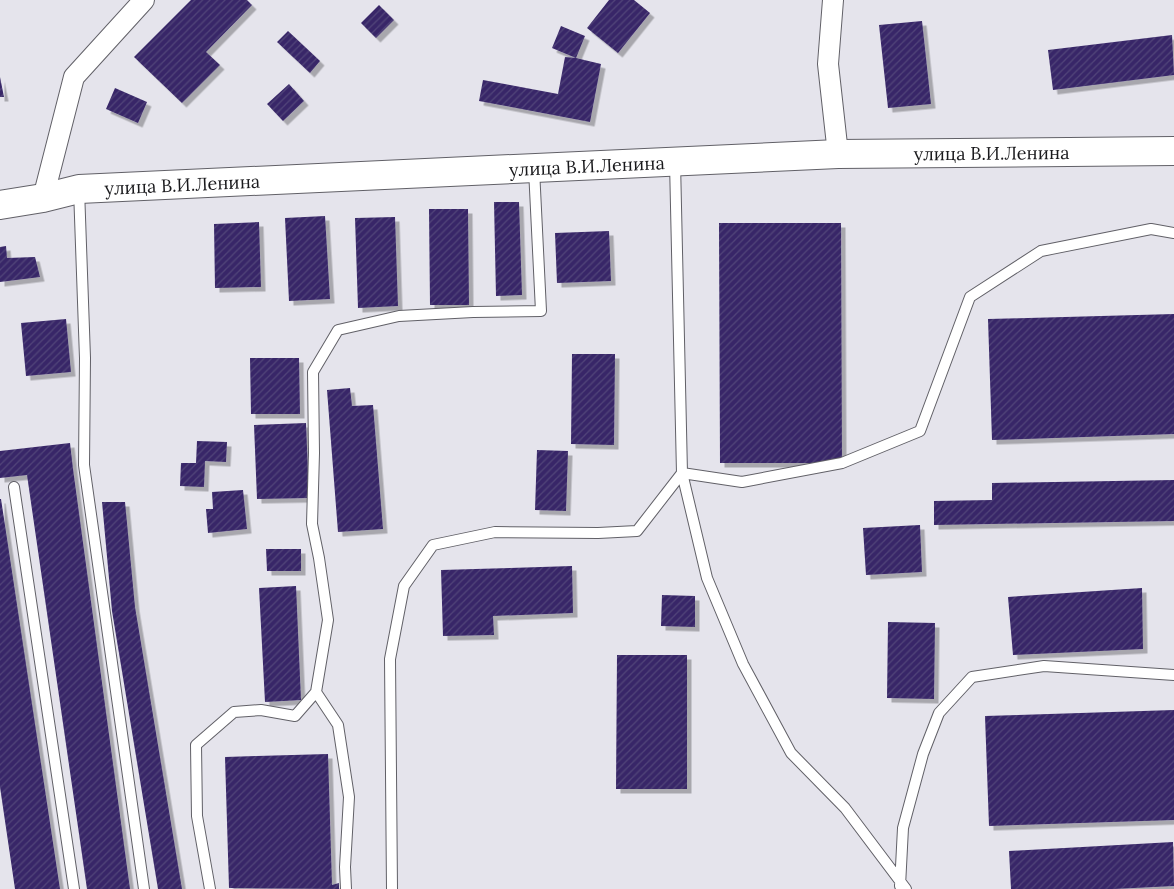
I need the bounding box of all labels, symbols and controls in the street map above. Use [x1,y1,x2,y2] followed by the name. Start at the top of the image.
[913,140,1070,165] street label: улица В.И.Ленина
[508,151,665,181] street label: улица В.И.Ленина
[104,169,261,199] street label: улица В.И.Ленина

